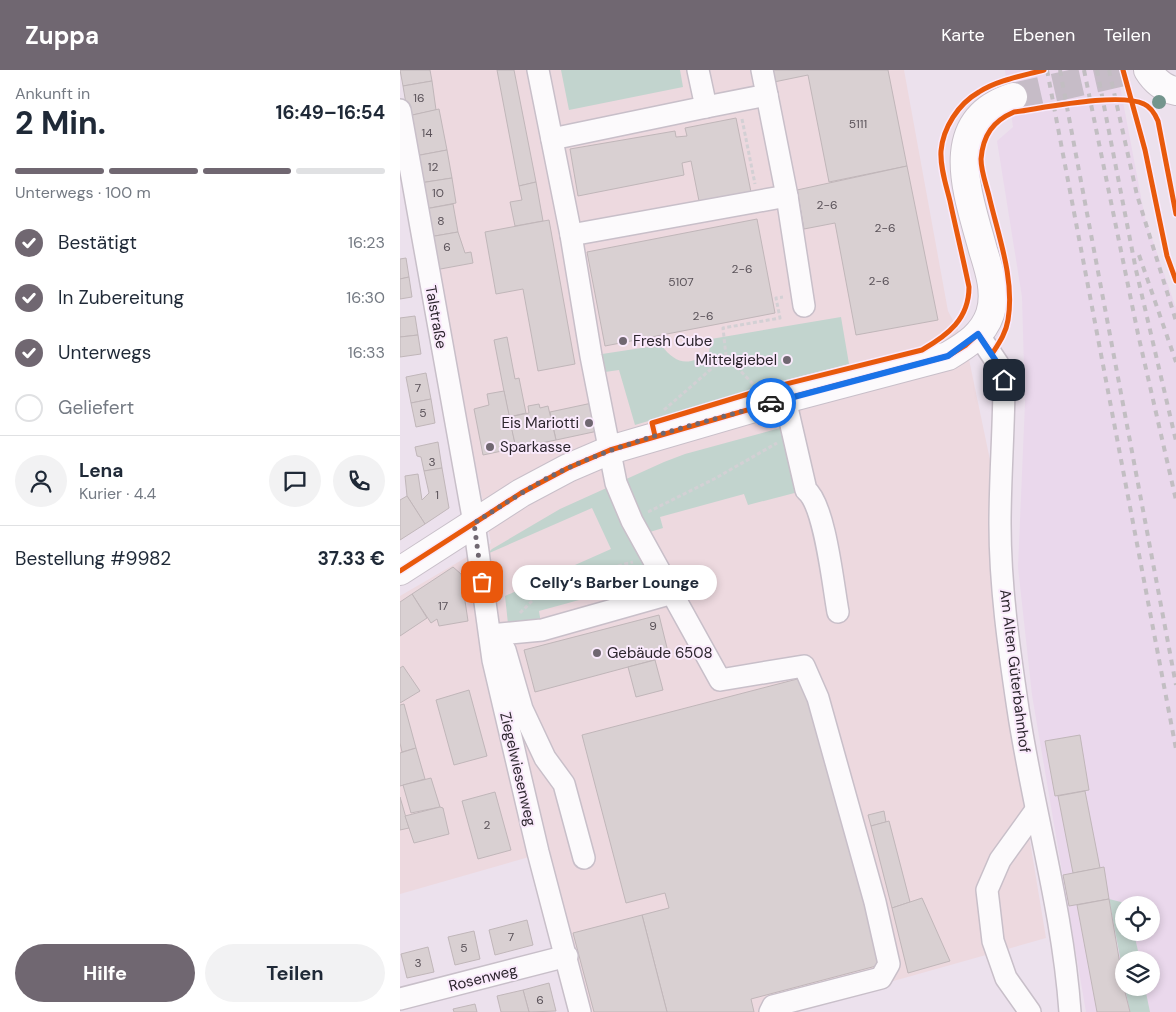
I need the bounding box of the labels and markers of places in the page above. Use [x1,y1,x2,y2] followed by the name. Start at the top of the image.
[633,331,712,351] place label: Fresh Cube
[617,335,629,347] marker: Fresh Cube
[696,350,777,370] place label: Mittelgiebel
[781,354,793,366] marker: Mittelgiebel
[983,359,1025,401] pin
[502,413,579,433] place label: Eis Mariotti
[583,417,595,429] marker: Eis Mariotti
[500,437,571,457] place label: Sparkasse
[484,441,496,453] marker: Sparkasse
[461,561,503,603] pin
[512,564,717,600] callout: Celly‘s Barber Lounge
[607,643,713,663] place label: Gebäude 6508
[591,647,603,659] marker: Gebäude 6508

